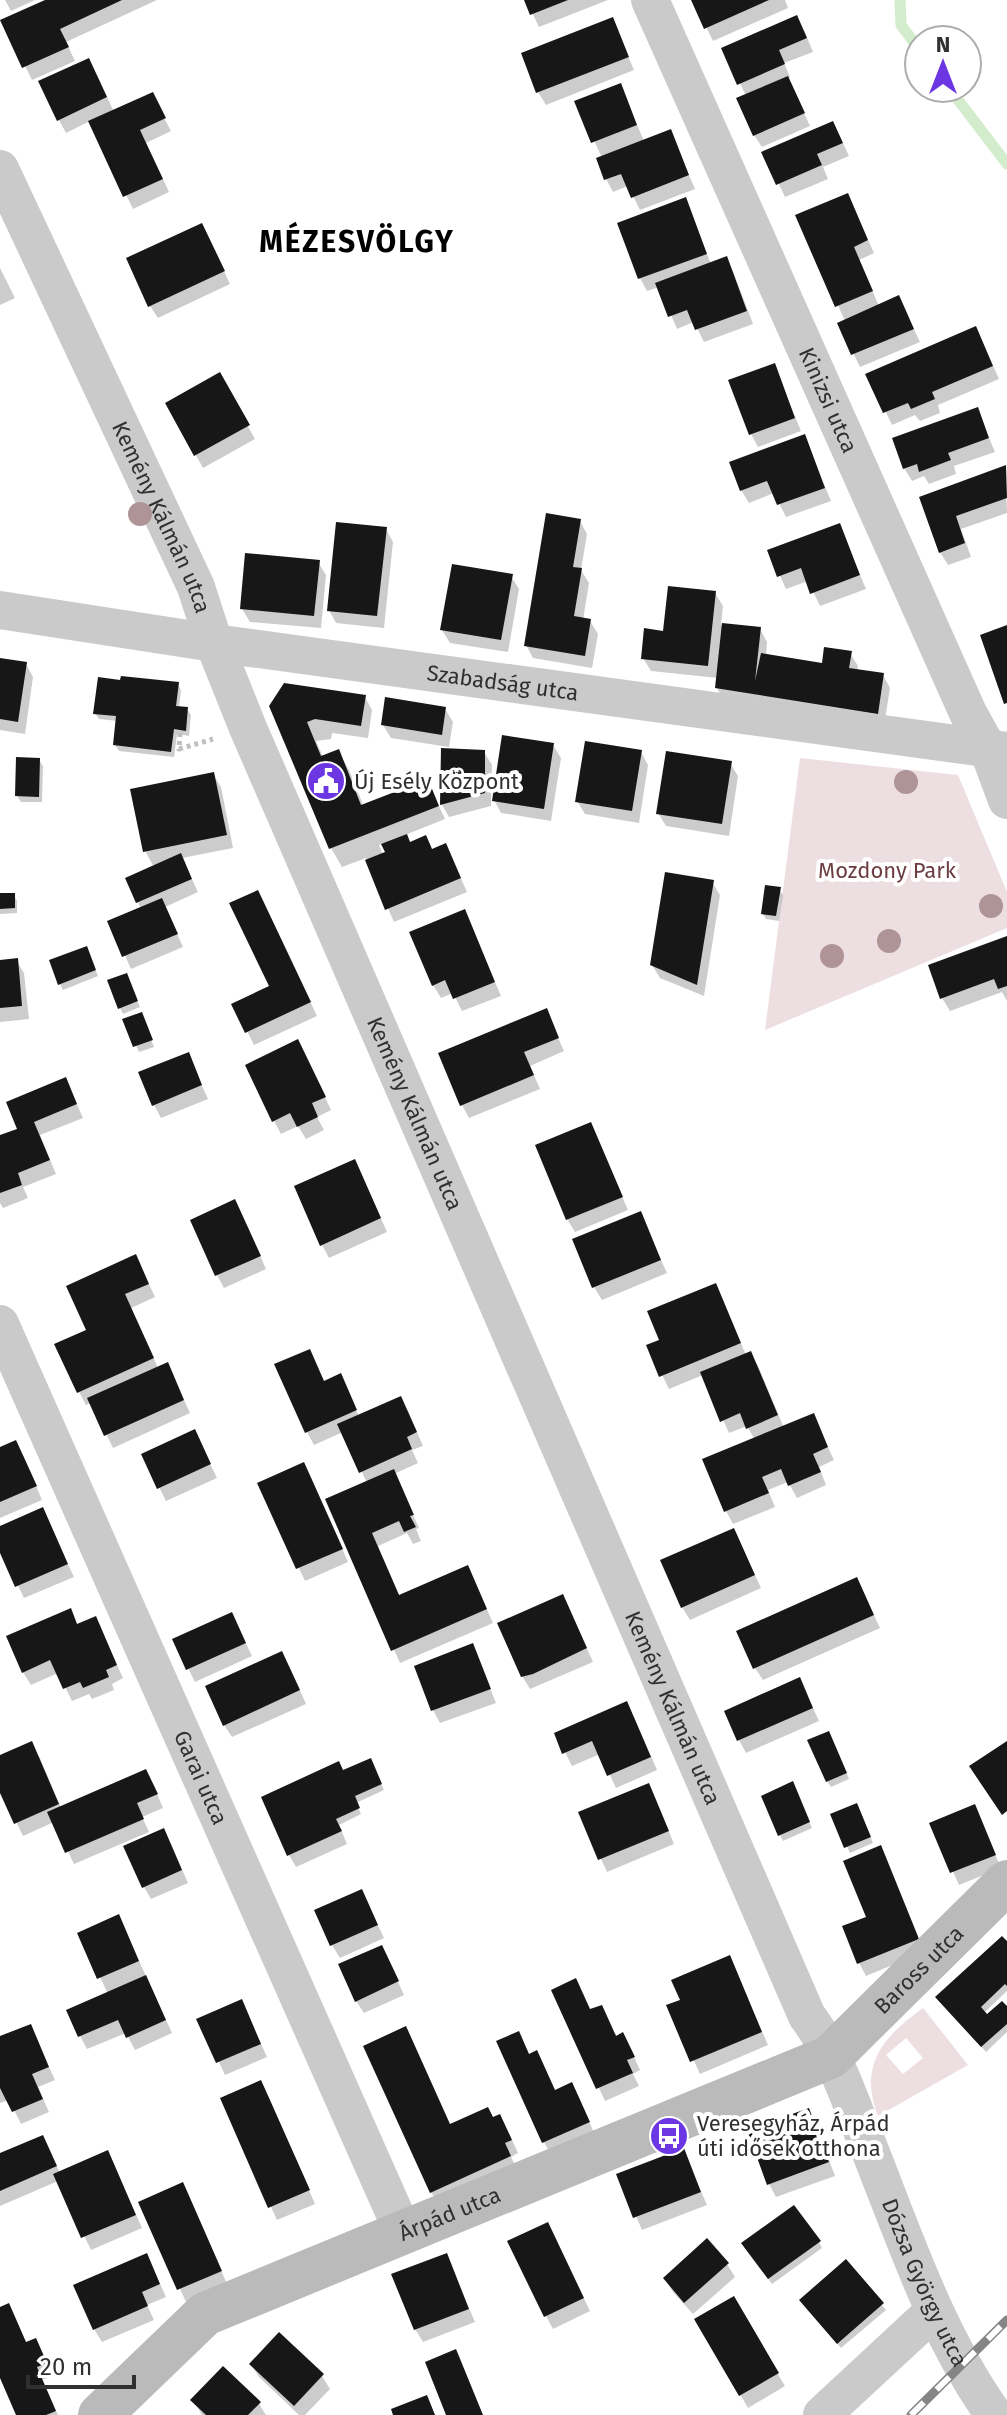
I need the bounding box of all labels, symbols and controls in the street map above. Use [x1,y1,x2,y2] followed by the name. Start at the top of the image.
[903,24,983,104] north arrow
[936,31,950,58] text: N
[259,221,455,260] district label: MÉZESVÖLGY
[793,343,864,457] street label: Kinizsi utca
[107,417,217,616] street label: Kemény Kálmán utca
[425,659,580,706] street label: Szabadság utca
[305,760,347,802] public building icon: Új Esély Központ
[354,768,519,795] place label: Új Esély Központ
[818,857,957,884] park label: Mozdony Park
[361,1012,469,1214] street label: Kemény Kálmán utca
[619,1607,727,1809] street label: Kemény Kálmán utca
[169,1726,234,1829] street label: Garai utca
[868,1919,969,2019] street label: Baross utca
[697,2110,890,2162] place label: Veresegyház, Árpád úti idősek otthona
[648,2115,690,2157] bus stop icon: Veresegyház, Árpád úti idősek otthona
[395,2181,504,2246] street label: Árpád utca
[876,2195,974,2371] street label: Dózsa György utca
[28,2339,134,2389] scale bar
[40,2353,92,2381] text: 20 m

